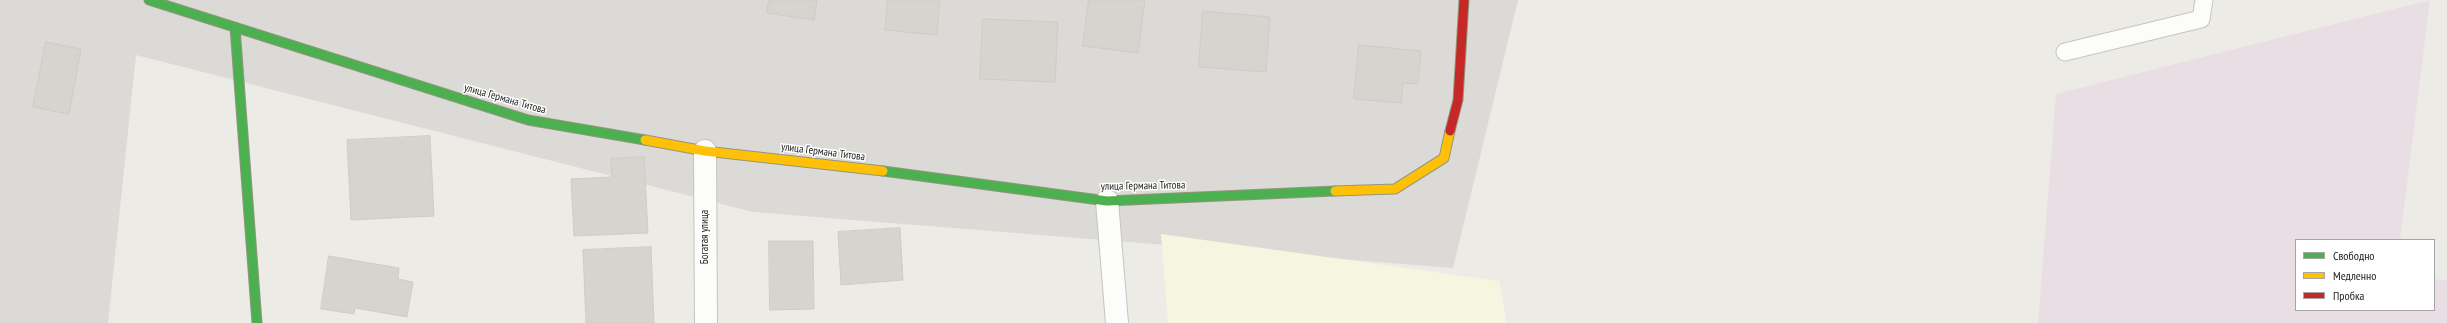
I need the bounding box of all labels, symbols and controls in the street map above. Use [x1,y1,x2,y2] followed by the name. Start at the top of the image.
[463,81,547,117] street label: улица Германа Титова
[780,140,866,164] street label: улица Германа Титова
[1101,179,1185,193] street label: улица Германа Титова
[698,210,712,264] street label: Богатая улица
[2295,239,2435,311] legend
[2333,248,2375,263] text: Свободно
[2333,268,2376,283] text: Медленно
[2333,288,2364,303] text: Пробка

